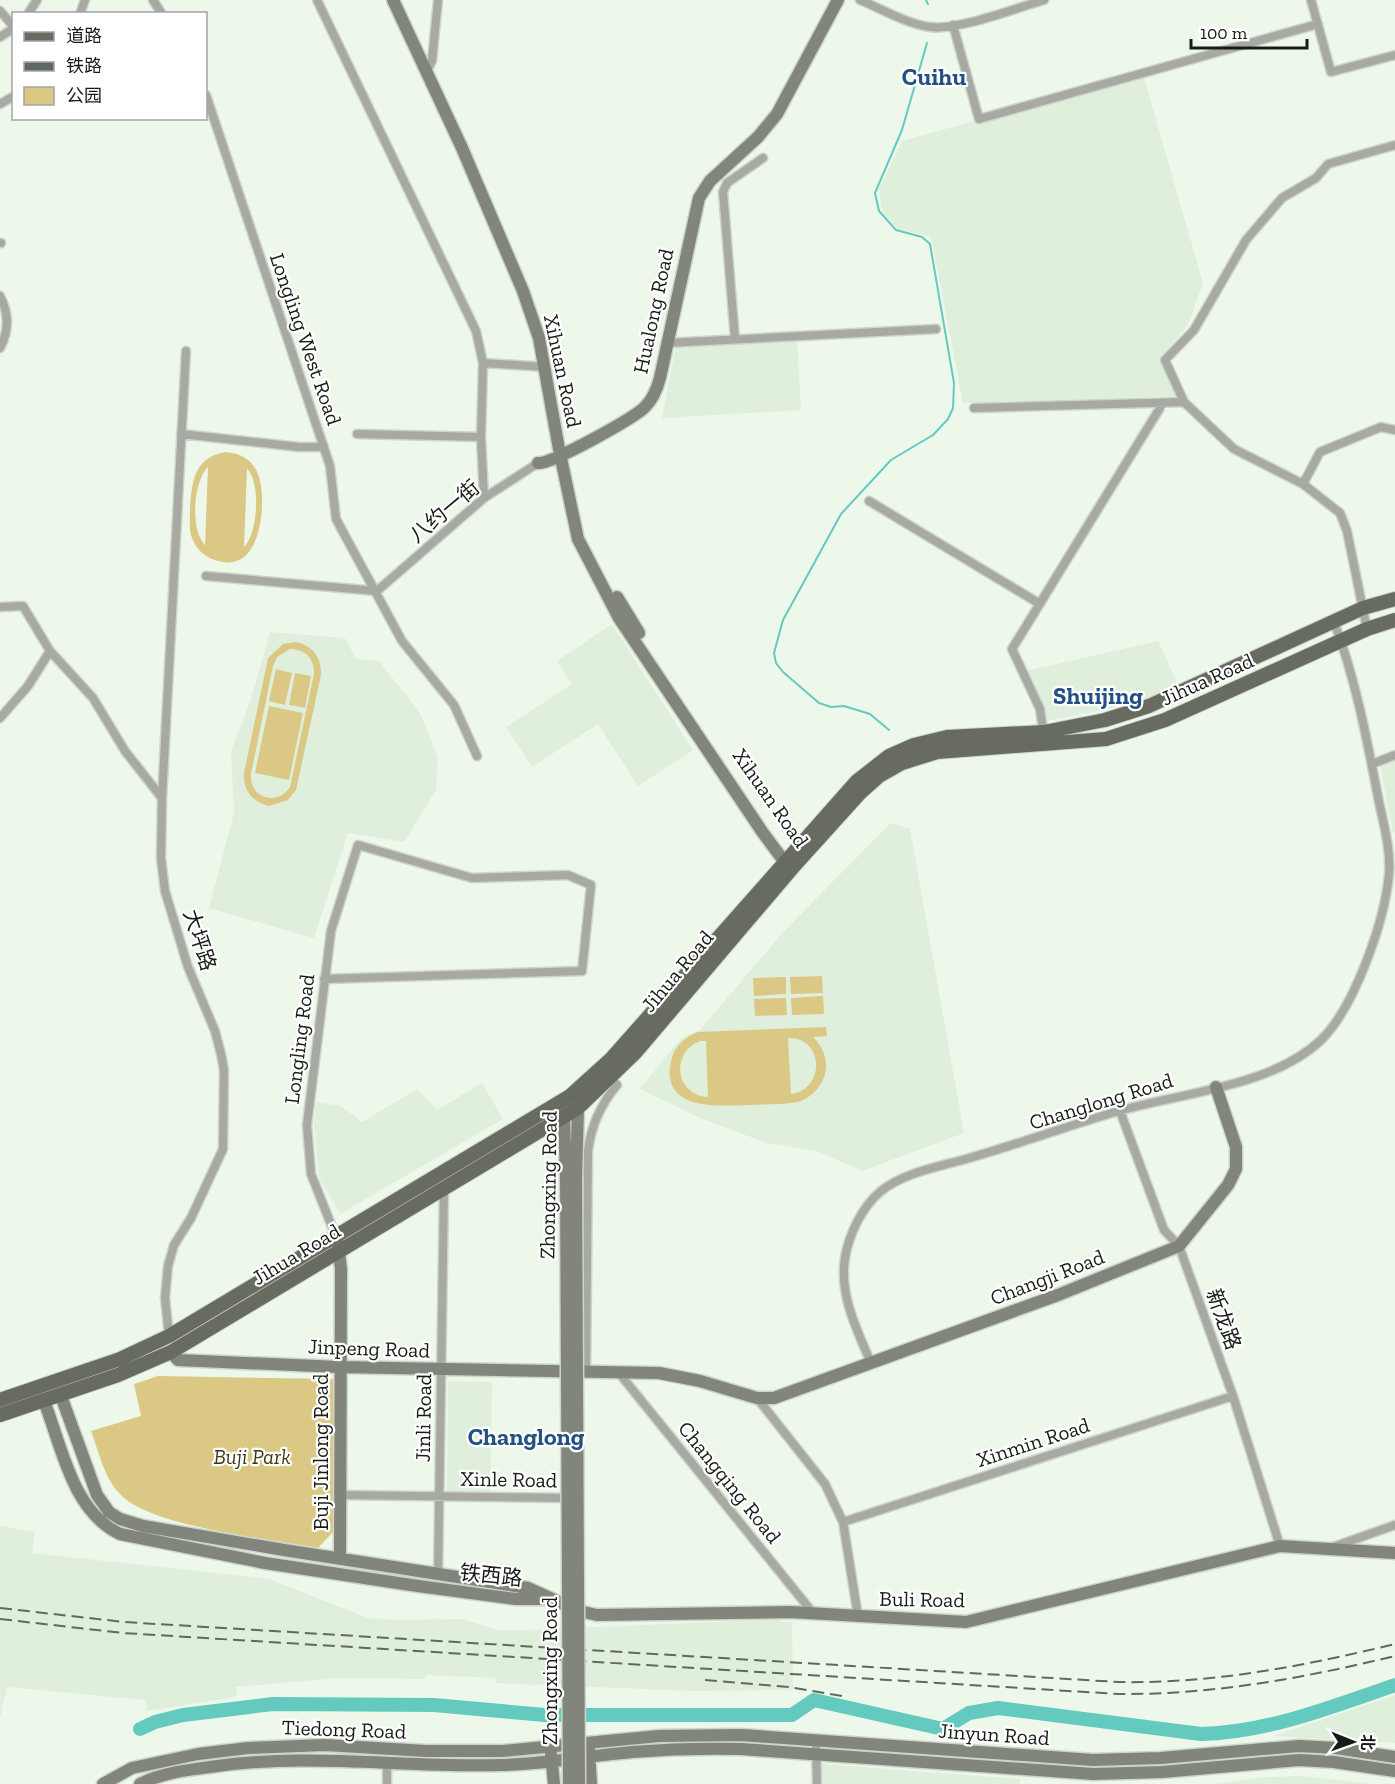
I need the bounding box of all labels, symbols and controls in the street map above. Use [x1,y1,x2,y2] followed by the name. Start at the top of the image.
[12,12,207,120] legend
[1191,12,1306,50] scale bar
[1200,22,1248,44] text: 100 m
[66,25,102,47] text: 道路
[66,55,102,77] text: 铁路
[902,62,966,91] district label: Cuihu
[66,85,102,107] text: 公园
[628,246,679,376] street label: Hualong Road
[265,250,347,429] street label: Longling West Road
[539,312,587,430] street label: Xihuan Road
[404,474,484,548] street label: 八约一街
[1157,647,1258,710] street label: Jihua Road
[1053,681,1143,710] district label: Shuijing
[728,744,814,853] street label: Xihuan Road
[178,906,222,974] street label: 大坪路
[636,925,719,1017] street label: Jihua Road
[279,972,319,1105] street label: Longling Road
[1026,1067,1176,1135] street label: Changlong Road
[534,1110,562,1259] street label: Zhongxing Road
[247,1218,345,1290] street label: Jihua Road
[986,1244,1108,1311] street label: Changji Road
[1201,1285,1247,1353] street label: 新龙路
[308,1333,431,1363] street label: Jinpeng Road
[308,1373,334,1530] street label: Buji Jinlong Road
[410,1373,436,1462] street label: Jinli Road
[973,1412,1093,1472] street label: Xinmin Road
[673,1416,787,1548] street label: Changqing Road
[468,1422,585,1451] district label: Changlong
[213,1444,291,1469] park label: Buji Park
[461,1466,558,1492] street label: Xinle Road
[458,1559,524,1591] street label: 铁西路
[879,1586,966,1612] street label: Buli Road
[537,1596,562,1745] street label: Zhongxing Road
[1323,1712,1383,1772] north arrow
[281,1714,407,1744] street label: Tiedong Road
[938,1718,1051,1750] street label: Jinyun Road
[1358,1734,1377,1750] text: 北

